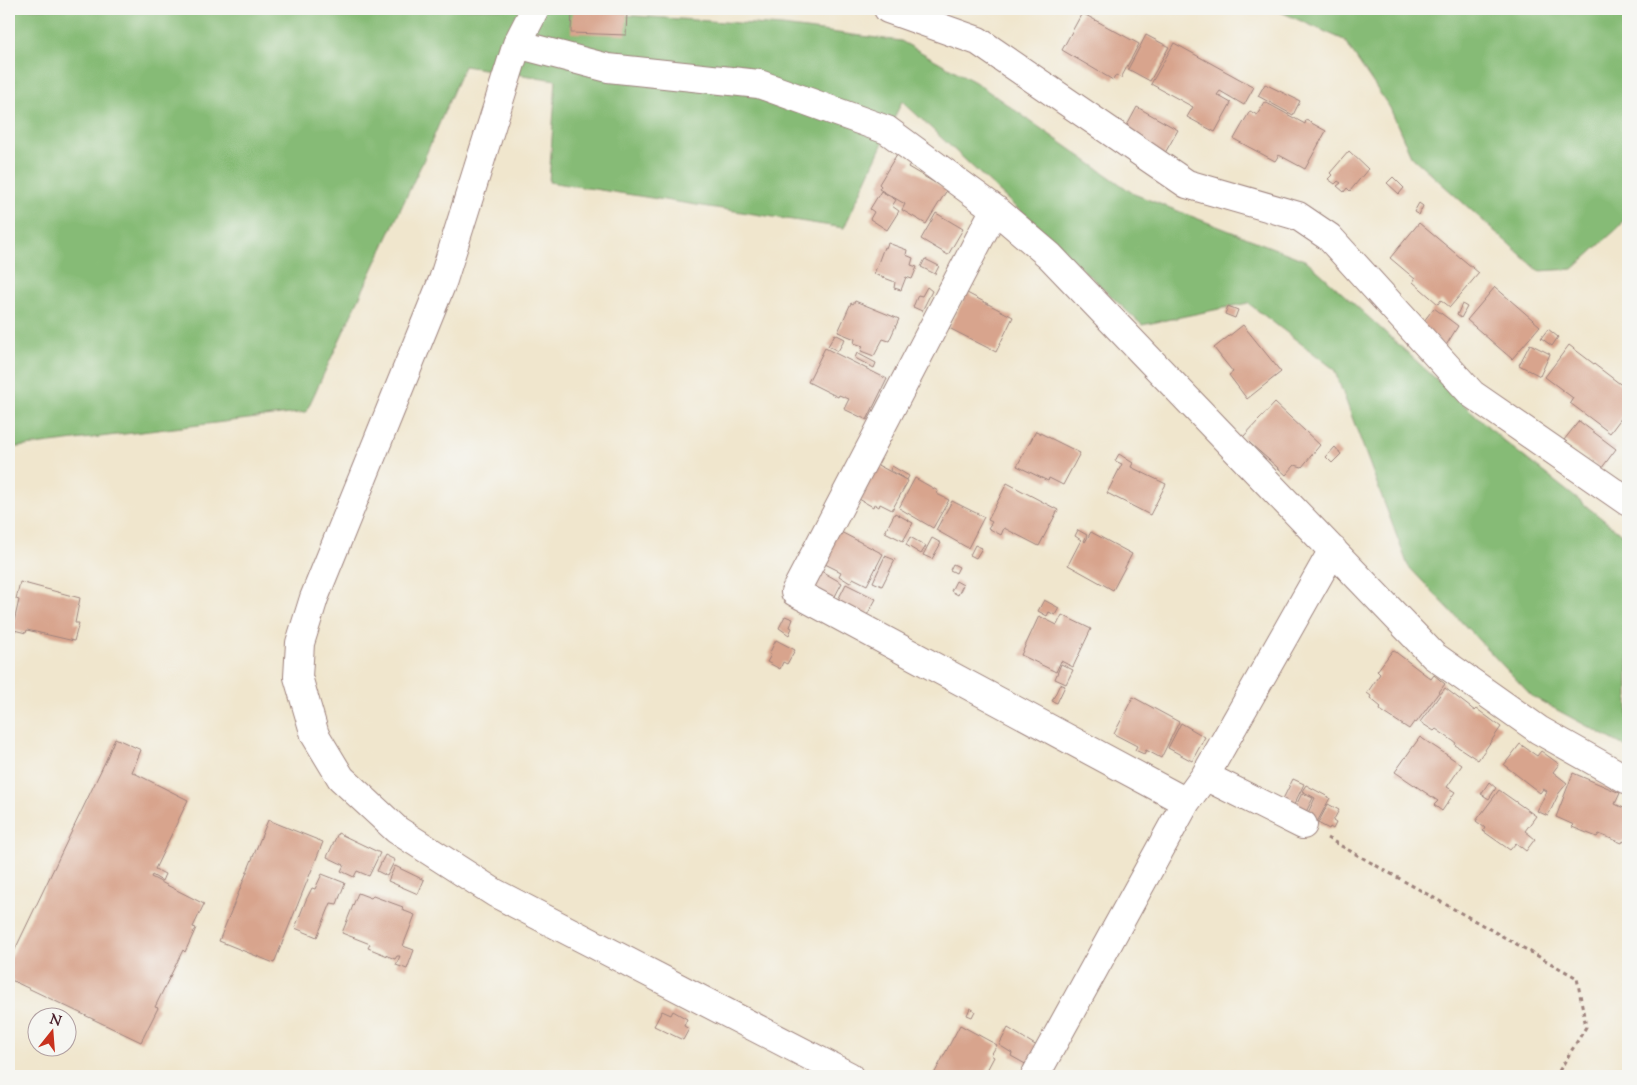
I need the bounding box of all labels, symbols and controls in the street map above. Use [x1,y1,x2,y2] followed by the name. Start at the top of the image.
[28,1008,78,1058] north arrow
[47,1010,63,1033] text: N

